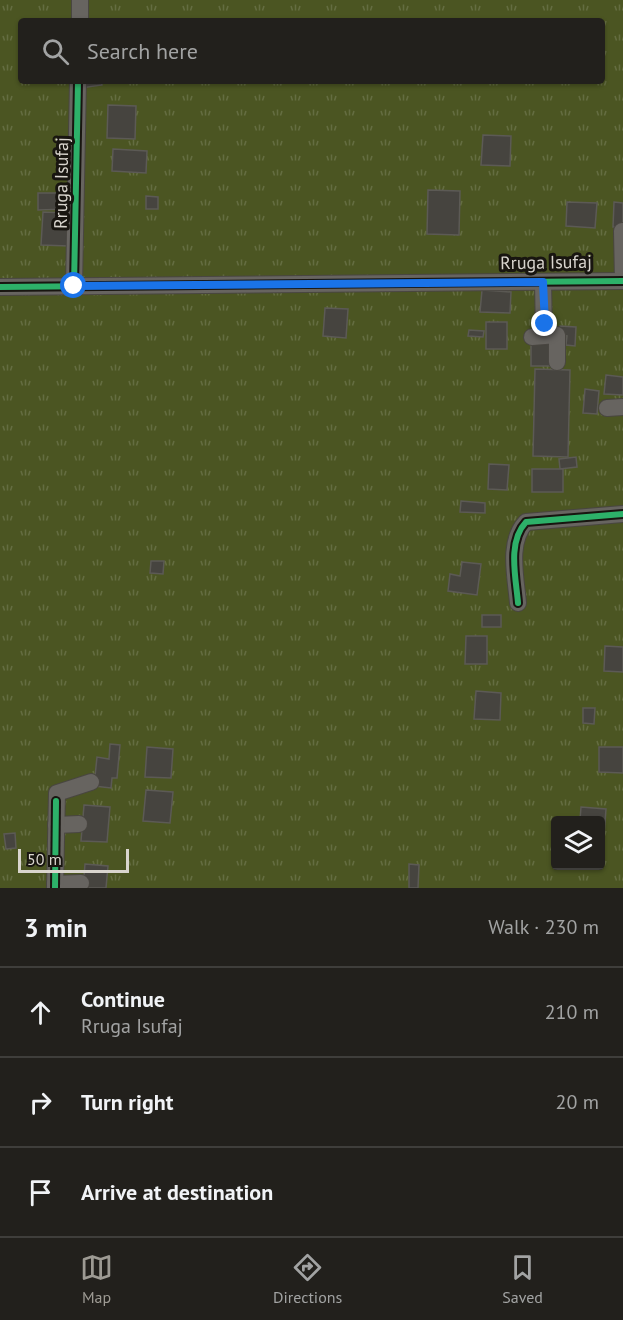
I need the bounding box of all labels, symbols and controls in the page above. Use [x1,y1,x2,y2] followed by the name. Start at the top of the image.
[18,18,605,84] search box
[39,35,72,68] icon: search
[87,37,198,65] text: Search here
[49,137,73,229] street label: Rruga Isufaj
[500,250,592,274] street label: Rruga Isufaj
[60,272,86,298] route start
[531,310,557,336] route end
[551,816,605,870] map controls
[551,816,605,870] button: layers
[18,846,129,874] scale bar
[27,849,62,869] text: 50 m
[24,911,87,944] text: 3 min
[488,914,599,940] text: Walk · 230 m
[81,985,165,1013] text: Continue
[24,996,57,1029] icon: ahead
[545,999,599,1025] text: 210 m
[81,1013,183,1039] text: Rruga Isufaj
[24,1086,57,1119] icon: right
[81,1088,173,1116] text: Turn right
[556,1089,599,1115] text: 20 m
[24,1176,57,1209] icon: arrive
[81,1178,273,1206] text: Arrive at destination
[80,1251,113,1307] tab: Map
[273,1251,342,1307] tab: Directions
[502,1251,543,1307] tab: Saved

